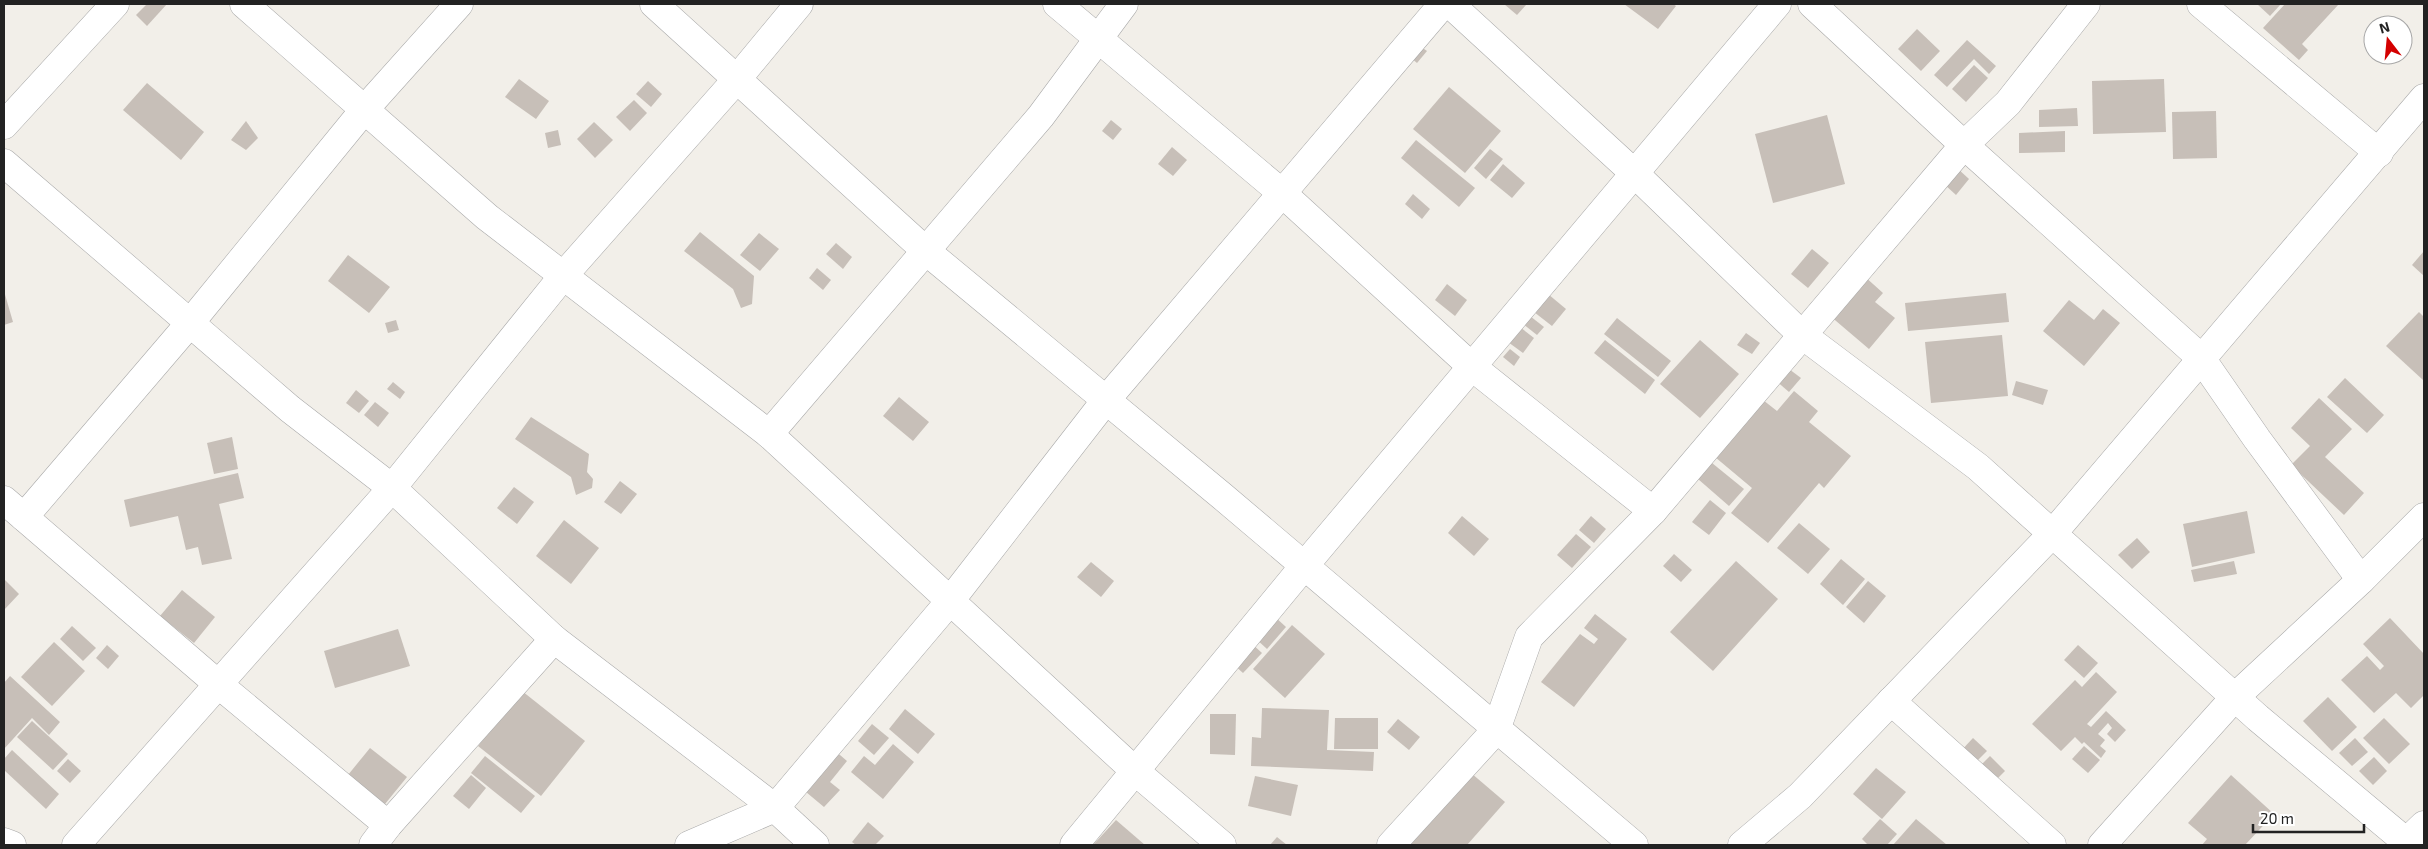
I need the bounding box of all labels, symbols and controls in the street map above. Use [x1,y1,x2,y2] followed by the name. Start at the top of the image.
[2363,15,2413,65] north arrow
[2377,17,2391,37] text: N
[2253,802,2364,834] scale bar
[2260,809,2294,827] text: 20 m

